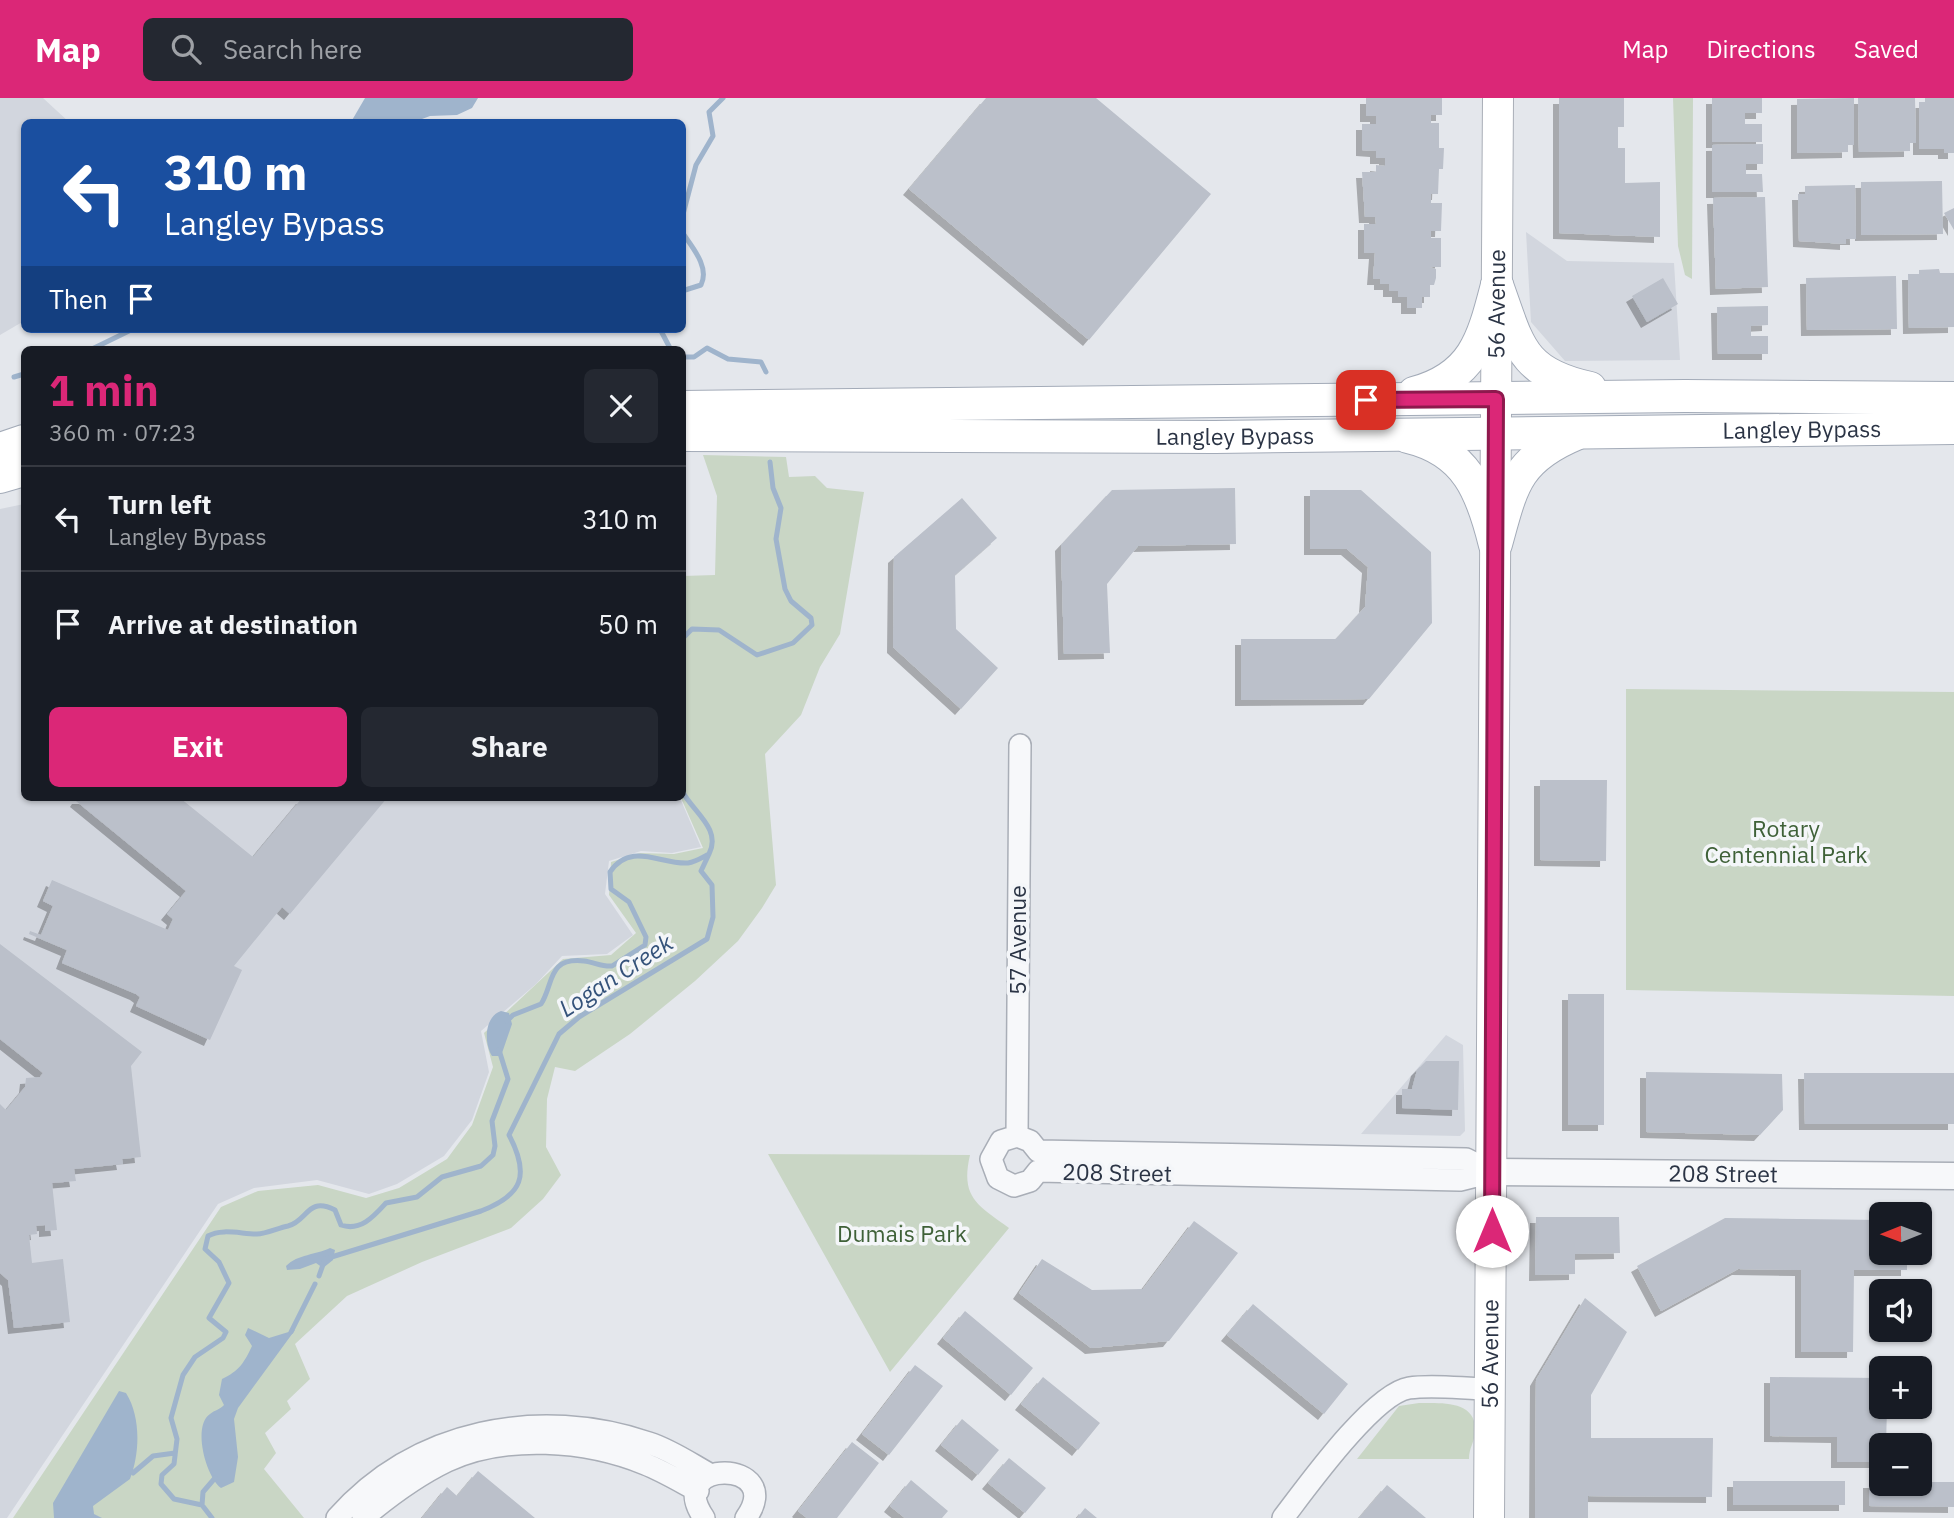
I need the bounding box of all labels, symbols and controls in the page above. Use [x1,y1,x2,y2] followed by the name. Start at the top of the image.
[143,18,633,81] search box
[35,28,101,71] text: Map
[167,30,205,68] icon: search
[223,32,362,66] text: Search here
[1622,33,1668,65] text: Map
[1706,33,1816,65] text: Directions
[1854,33,1919,65] text: Saved
[164,140,308,203] text: 310 m
[49,147,140,238] icon: left
[164,202,385,244] text: Langley Bypass
[1480,249,1511,359] street label: 56 Avenue
[122,280,160,318] icon: arrive
[49,282,108,316] text: Then
[49,363,159,418] text: 1 min
[584,369,658,443] button: close
[1336,370,1396,430] pin
[1347,381,1385,419] icon: arrive
[1722,413,1882,445] street label: Langley Bypass
[49,417,196,447] text: 360 m · 07:23
[1155,420,1315,451] street label: Langley Bypass
[108,487,211,521] text: Turn left
[49,500,87,538] icon: left
[582,502,658,536] text: 310 m
[108,521,267,551] text: Langley Bypass
[49,605,87,643] icon: arrive
[108,607,358,641] text: Arrive at destination
[598,607,658,641] text: 50 m
[49,707,347,787] button: Exit
[361,707,658,787] button: Share
[1705,813,1867,869] park label: Rotary Centennial Park
[1002,885,1032,995] street label: 57 Avenue
[552,926,679,1024] water label: Logan Creek
[1062,1156,1172,1188] street label: 208 Street
[1668,1158,1778,1188] street label: 208 Street
[1455,1194,1529,1268] position arrow
[1869,1202,1932,1265] north arrow
[1869,1202,1932,1496] map controls
[837,1218,967,1248] park label: Dumais Park
[1869,1279,1932,1342] button: sound
[1474,1299,1504,1409] street label: 56 Avenue
[1869,1356,1932,1419] button: +
[1869,1433,1932,1496] button: −

